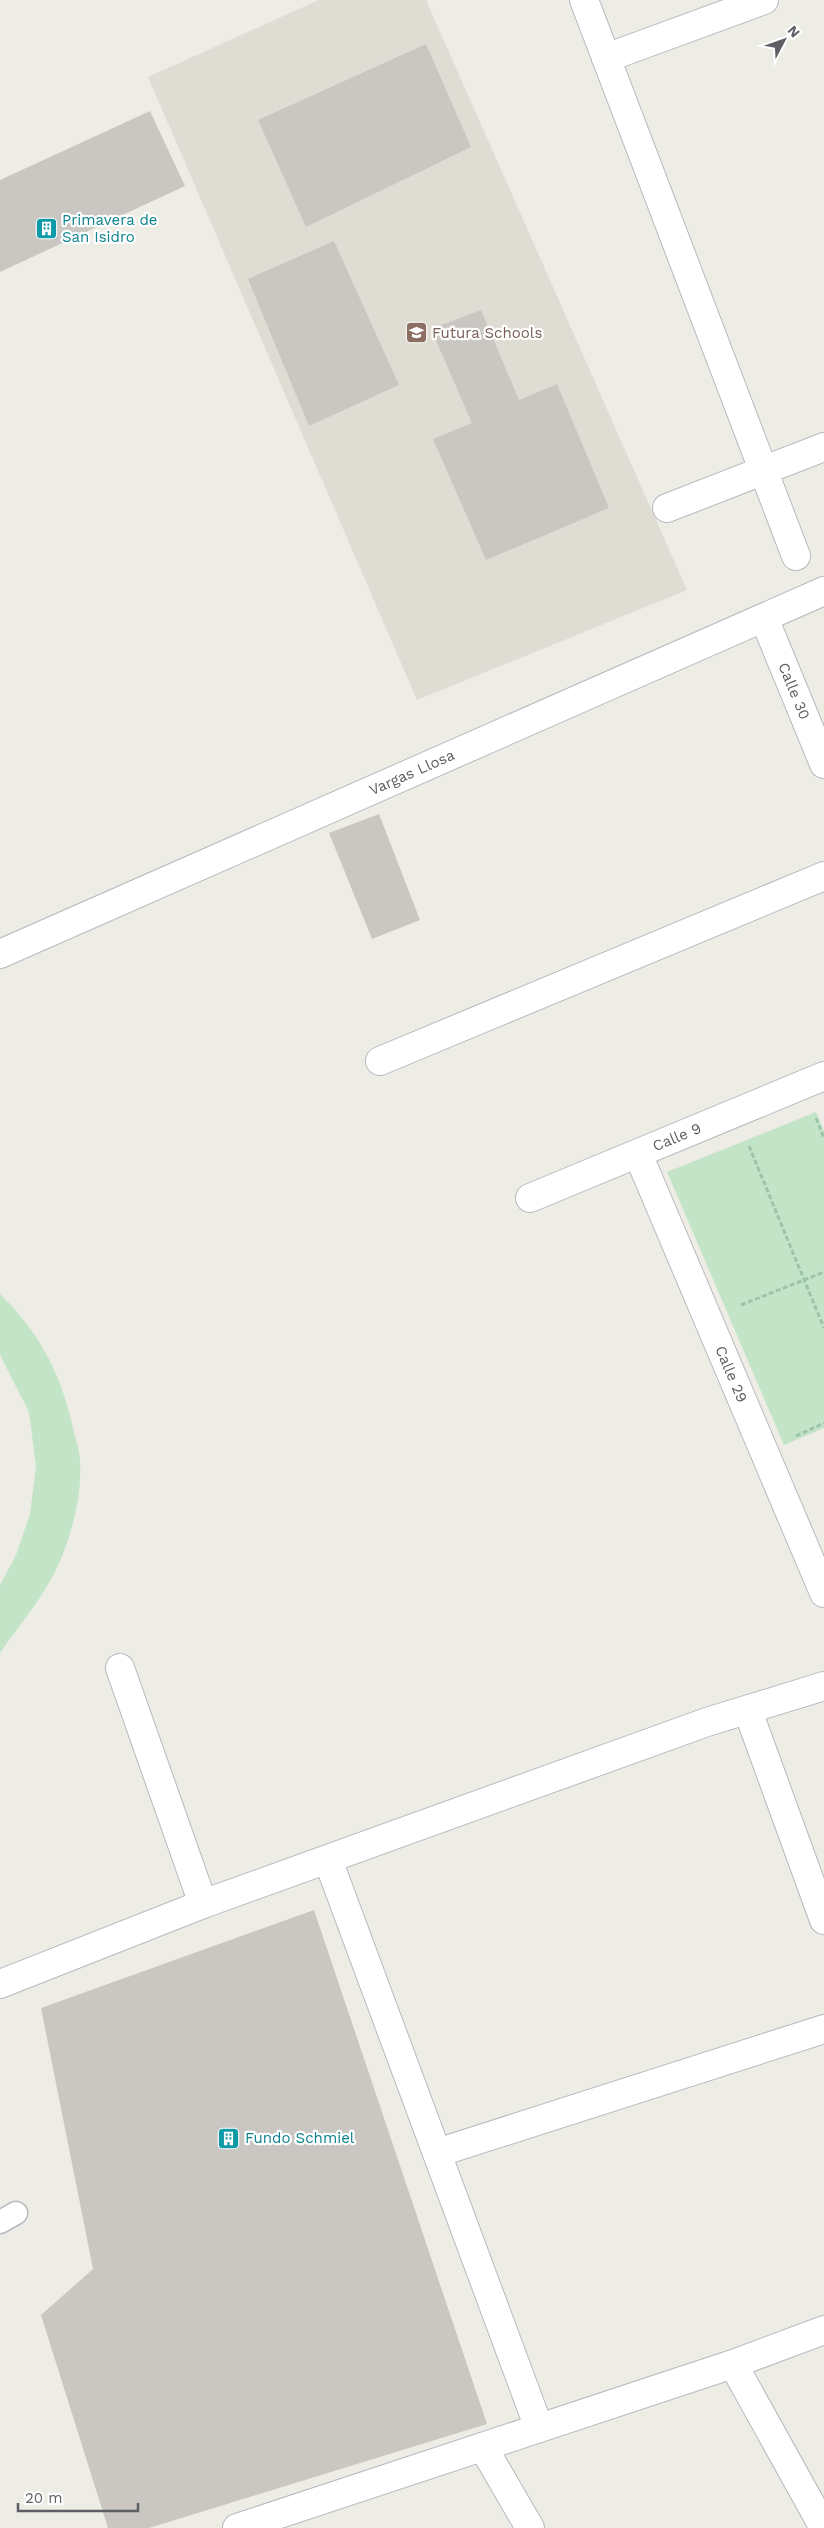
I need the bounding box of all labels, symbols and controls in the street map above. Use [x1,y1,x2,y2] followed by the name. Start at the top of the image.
[759,15,809,65] north arrow
[784,22,803,41] text: N
[62,211,157,246] place label: Primavera de San Isidro
[34,217,58,241] building icon: Primavera de San Isidro
[404,321,428,345] school or university icon: Futura Schools
[432,324,542,342] place label: Futura Schools
[774,660,814,722] street label: Calle 30
[366,746,458,799] street label: Vargas Llosa
[650,1119,704,1155] street label: Calle 9
[711,1343,751,1405] street label: Calle 29
[217,2126,241,2150] building icon: Fundo Schmiel
[245,2129,355,2147] place label: Fundo Schmiel
[18,2480,138,2512] scale bar
[25,2489,63,2507] text: 20 m

